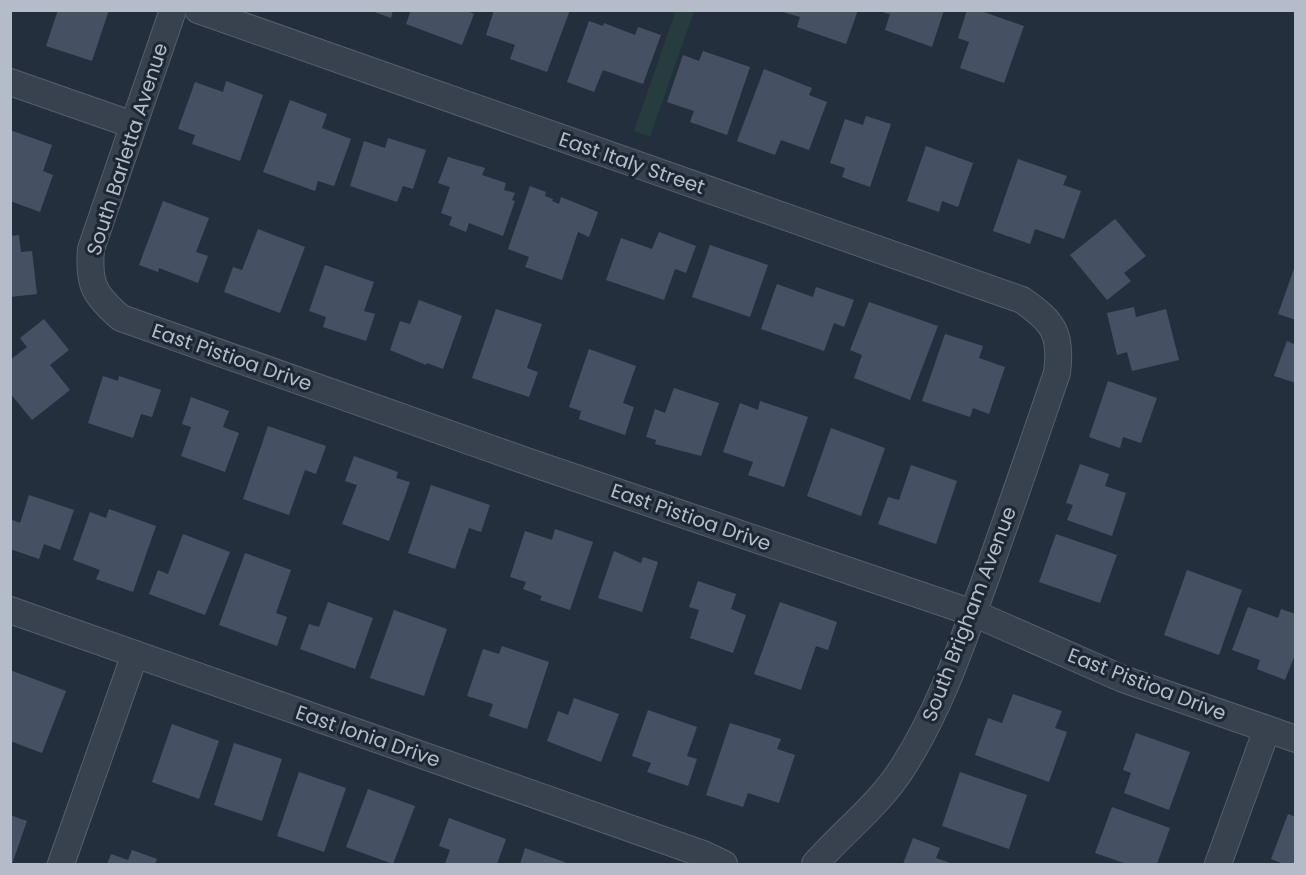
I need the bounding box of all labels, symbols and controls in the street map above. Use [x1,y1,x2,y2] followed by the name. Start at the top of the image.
[79,39,175,259] street label: South Barletta Avenue
[555,125,709,201] street label: East Italy Street
[148,316,316,398] street label: East Pistioa Drive
[607,476,775,558] street label: East Pistioa Drive
[915,502,1023,726] street label: South Brigham Avenue
[1064,641,1230,727] street label: East Pistioa Drive
[292,698,444,774] street label: East Ionia Drive

